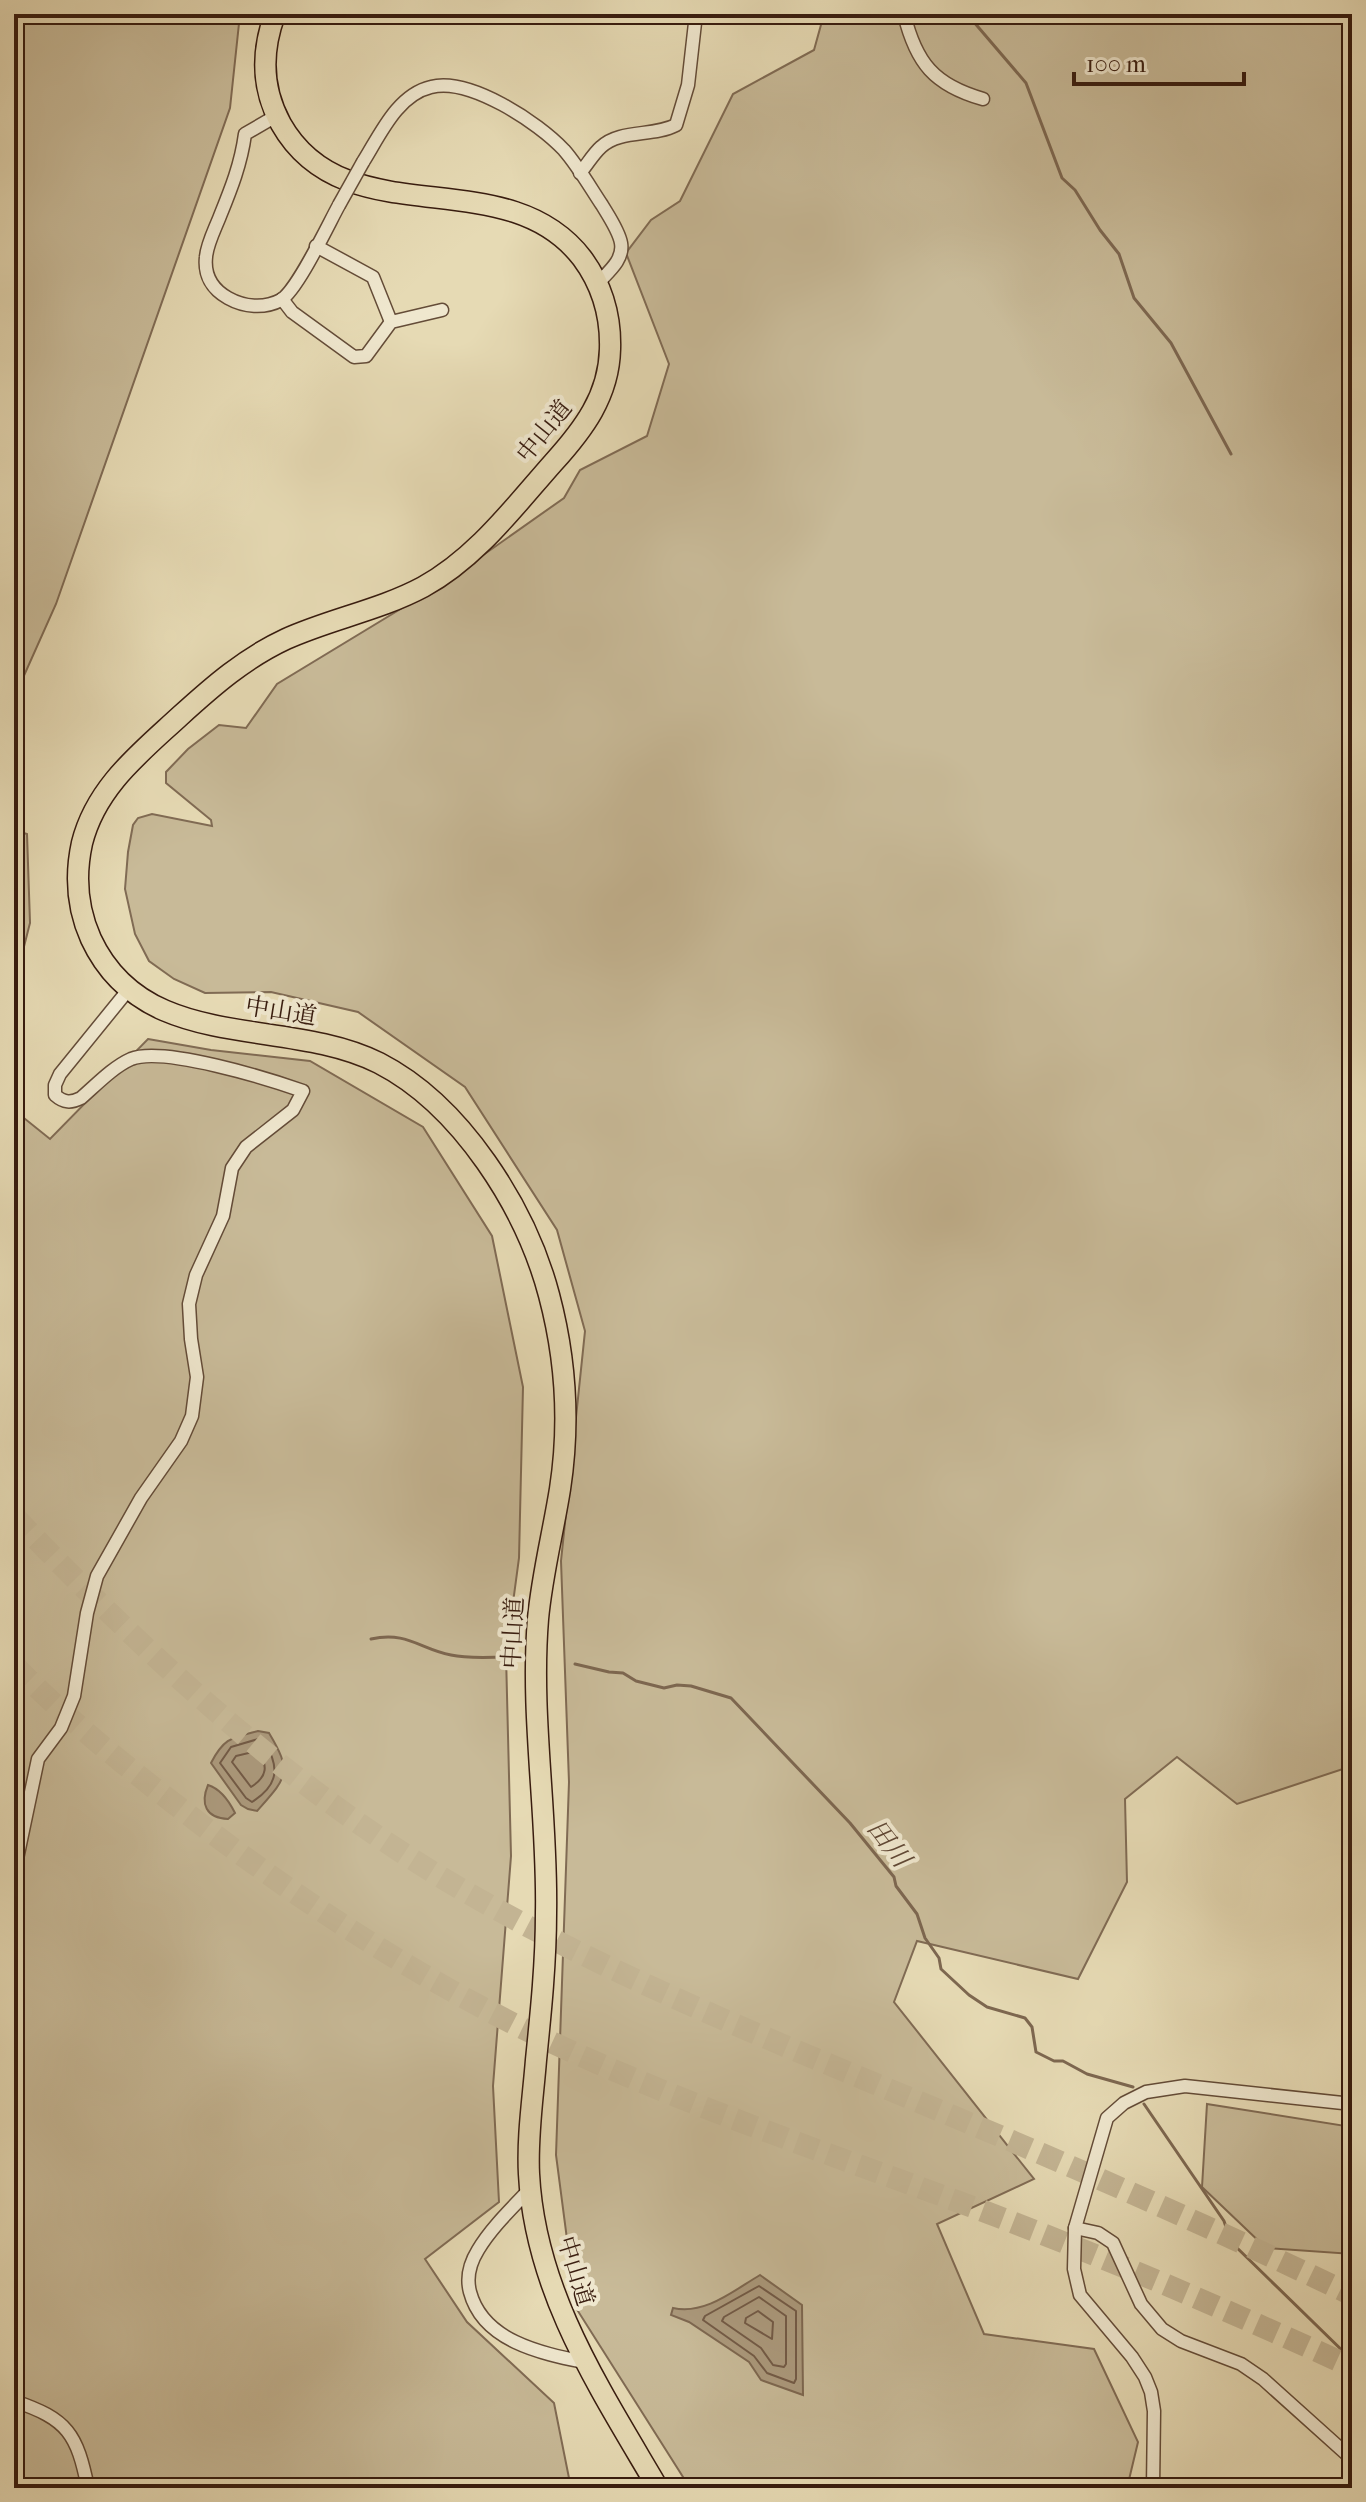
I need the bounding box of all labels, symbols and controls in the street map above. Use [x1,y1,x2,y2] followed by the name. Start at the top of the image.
[1074,36,1244,86] scale bar
[1086,50,1146,78] text: 100 m
[510,394,578,468] street label: 中山道
[243,992,319,1030] street label: 中山道
[497,1596,529,1670] street label: 中山道
[860,1813,919,1876] water label: 田川
[552,2232,600,2310] street label: 中山道

